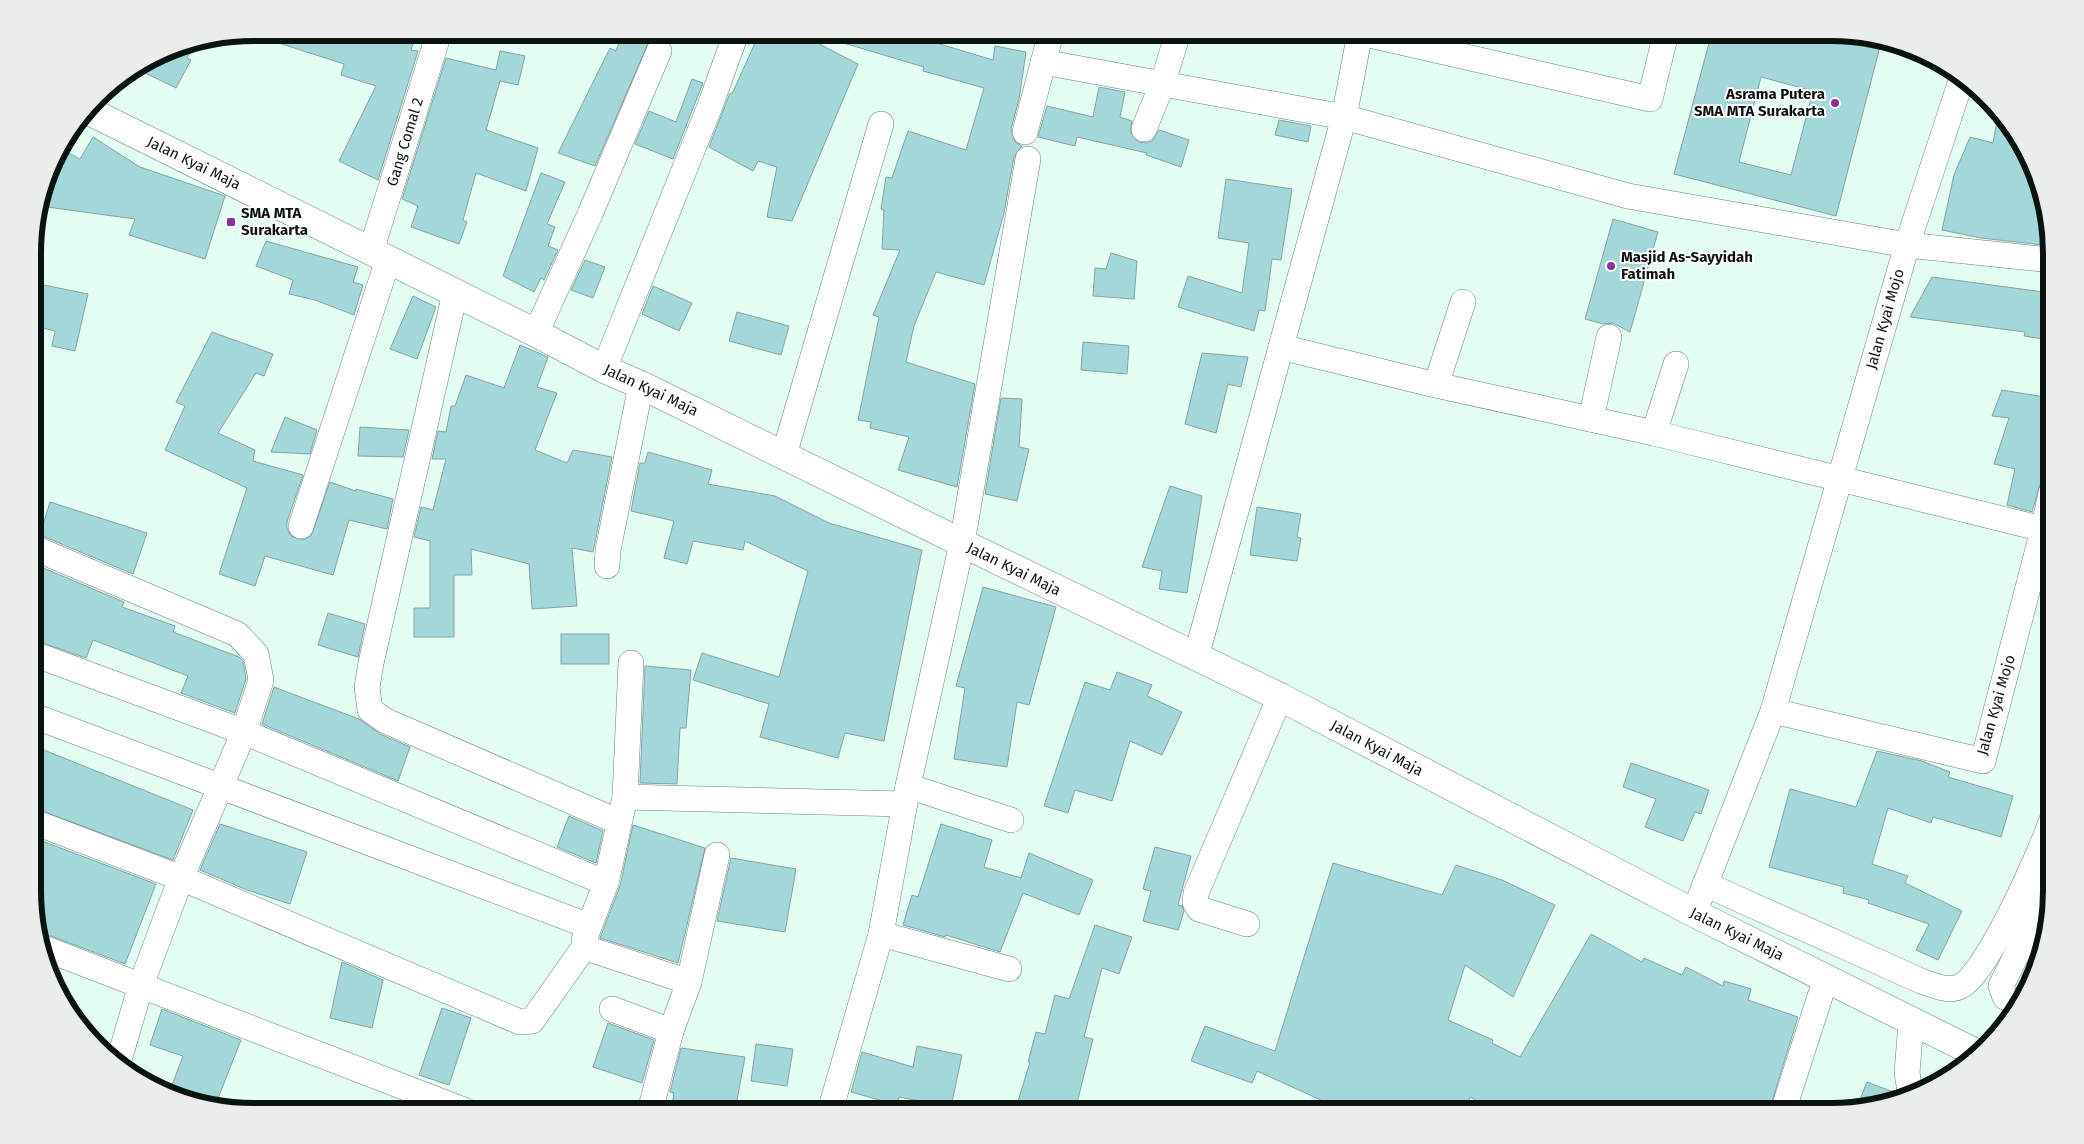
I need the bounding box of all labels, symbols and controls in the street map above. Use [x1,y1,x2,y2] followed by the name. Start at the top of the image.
[1694,85,1825,120] place label: Asrama Putera SMA MTA Surakarta
[383,96,427,188] street label: Gang Comal 2
[1829,97,1841,109] marker: Asrama Putera SMA MTA Surakarta
[144,133,244,193] street label: Jalan Kyai Maja
[241,204,308,239] place label: SMA MTA Surakarta
[225,216,237,228] marker: SMA MTA Surakarta
[1621,248,1753,283] place label: Masjid As-Sayyidah Fatimah
[1605,260,1617,272] marker: Masjid As-Sayyidah Fatimah
[1862,267,1908,371] street label: Jalan Kyai Mojo
[601,360,701,420] street label: Jalan Kyai Maja
[964,539,1064,599] street label: Jalan Kyai Maja
[1973,653,2019,757] street label: Jalan Kyai Mojo
[1328,716,1426,780] street label: Jalan Kyai Maja
[1687,904,1787,964] street label: Jalan Kyai Maja

